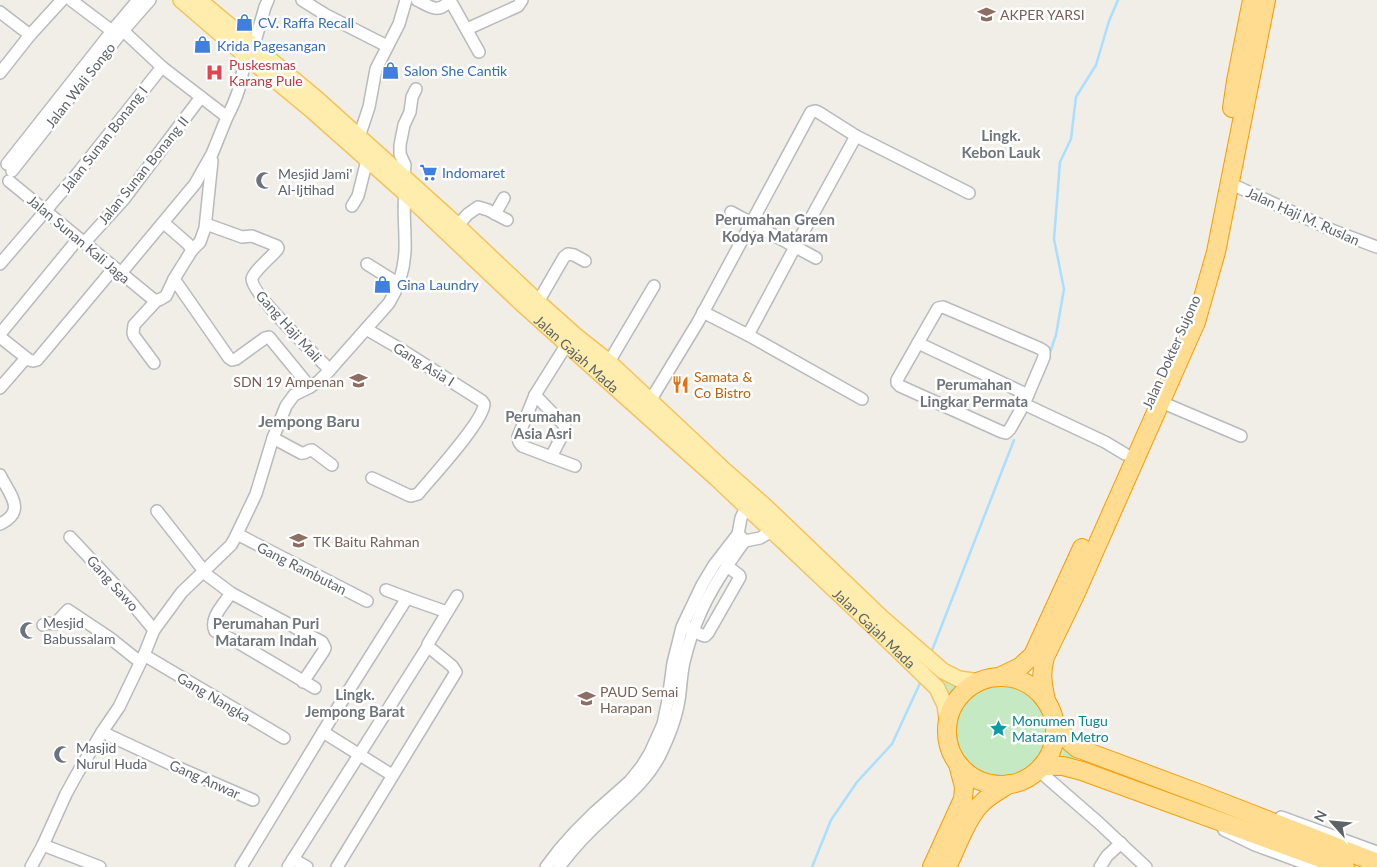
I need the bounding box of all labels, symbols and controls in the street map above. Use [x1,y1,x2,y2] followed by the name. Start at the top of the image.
[976,4,996,24] school or university icon: AKPER YARSI
[1000,6,1085,23] place label: AKPER YARSI
[234,12,254,32] shop icon: CV. Raffa Recall
[258,14,354,31] place label: CV. Raffa Recall
[193,35,213,55] shop icon: Krida Pagesangan
[217,37,326,54] place label: Krida Pagesangan
[41,39,119,131] street label: Jalan Wali Songo
[229,56,303,89] place label: Puskesmas Karang Pule
[380,60,400,80] shop icon: Salon She Cantik
[205,62,225,82] hospital icon: Puskesmas Karang Pule
[404,62,508,79] place label: Salon She Cantik
[57,83,151,195] street label: Jalan Sunan Bonang I
[94,113,192,227] street label: Jalan Sunan Bonang II
[962,126,1041,161] district label: Lingk. Kebon Lauk
[418,162,438,182] supermarket icon: Indomaret
[442,164,505,181] place label: Indomaret
[278,165,352,198] place label: Mesjid Jami' Al-Ijtihad
[254,171,274,191] mosque icon: Mesjid Jami' Al-Ijtihad
[1244,183,1362,249] street label: Jalan Haji M. Ruslan
[24,191,134,287] street label: Jalan Sunan Kali Jaga
[715,210,835,245] district label: Perumahan Green Kodya Mataram
[373,274,393,294] shop icon: Gina Laundry
[397,276,480,293] place label: Gina Laundry
[253,287,325,365] street label: Gang Haji Mali
[1138,292,1204,412] street label: Jalan Dokter Sujono
[531,311,623,396] street label: Jalan Gajah Mada
[390,339,458,389] street label: Gang Asia I
[694,368,752,401] place label: Samata & Co Bistro
[348,371,368,391] school or university icon: SDN 19 Ampenan
[233,373,344,390] place label: SDN 19 Ampenan
[670,374,690,394] restaurant icon: Samata & Co Bistro
[920,375,1028,410] district label: Perumahan Lingkar Permata
[505,407,581,442] district label: Perumahan Asia Asri
[258,411,360,430] district label: Jempong Baru
[289,531,309,551] school or university icon: TK Baitu Rahman
[313,533,420,550] place label: TK Baitu Rahman
[254,538,350,598] street label: Gang Rambutan
[84,552,142,614] street label: Gang Sawo
[830,585,920,671] street label: Jalan Gajah Mada
[43,614,115,647] place label: Mesjid Babussalam
[213,614,319,649] district label: Perumahan Puri Mataram Indah
[19,620,39,640] mosque icon: Mesjid Babussalam
[174,668,254,726] street label: Gang Nangka
[600,683,678,716] place label: PAUD Semai Harapan
[305,685,405,720] district label: Lingk. Jempong Barat
[576,689,596,709] school or university icon: PAUD Semai Harapan
[1012,712,1109,745] place label: Monumen Tugu Mataram Metro
[988,718,1008,738] place icon: Monumen Tugu Mataram Metro
[76,739,147,772] place label: Masjid Nurul Huda
[52,745,72,765] mosque icon: Masjid Nurul Huda
[167,756,243,802] street label: Gang Anwar
[1307,797,1357,847] north arrow
[1310,807,1330,825] text: N

